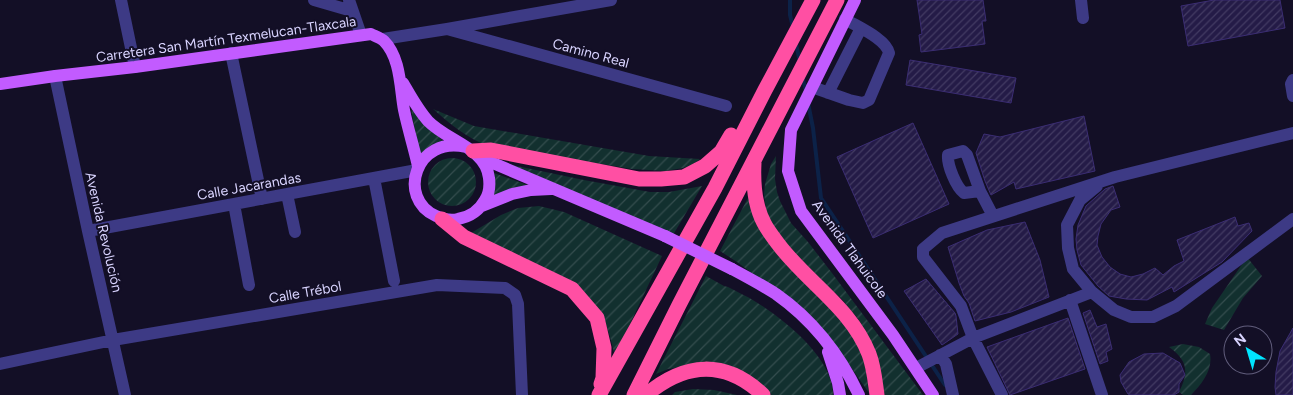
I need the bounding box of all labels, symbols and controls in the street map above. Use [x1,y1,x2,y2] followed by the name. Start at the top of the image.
[95,13,357,66] street label: Carretera San Martín Texmelucan-Tlaxcala
[551,35,631,72] street label: Camino Real
[196,169,302,204] street label: Calle Jacarandas
[81,170,126,294] street label: Avenida Revolución
[808,197,891,302] street label: Avenida Tlahuicole
[267,278,343,307] street label: Calle Trébol
[1223,325,1273,375] north arrow
[1231,330,1250,350] text: N

